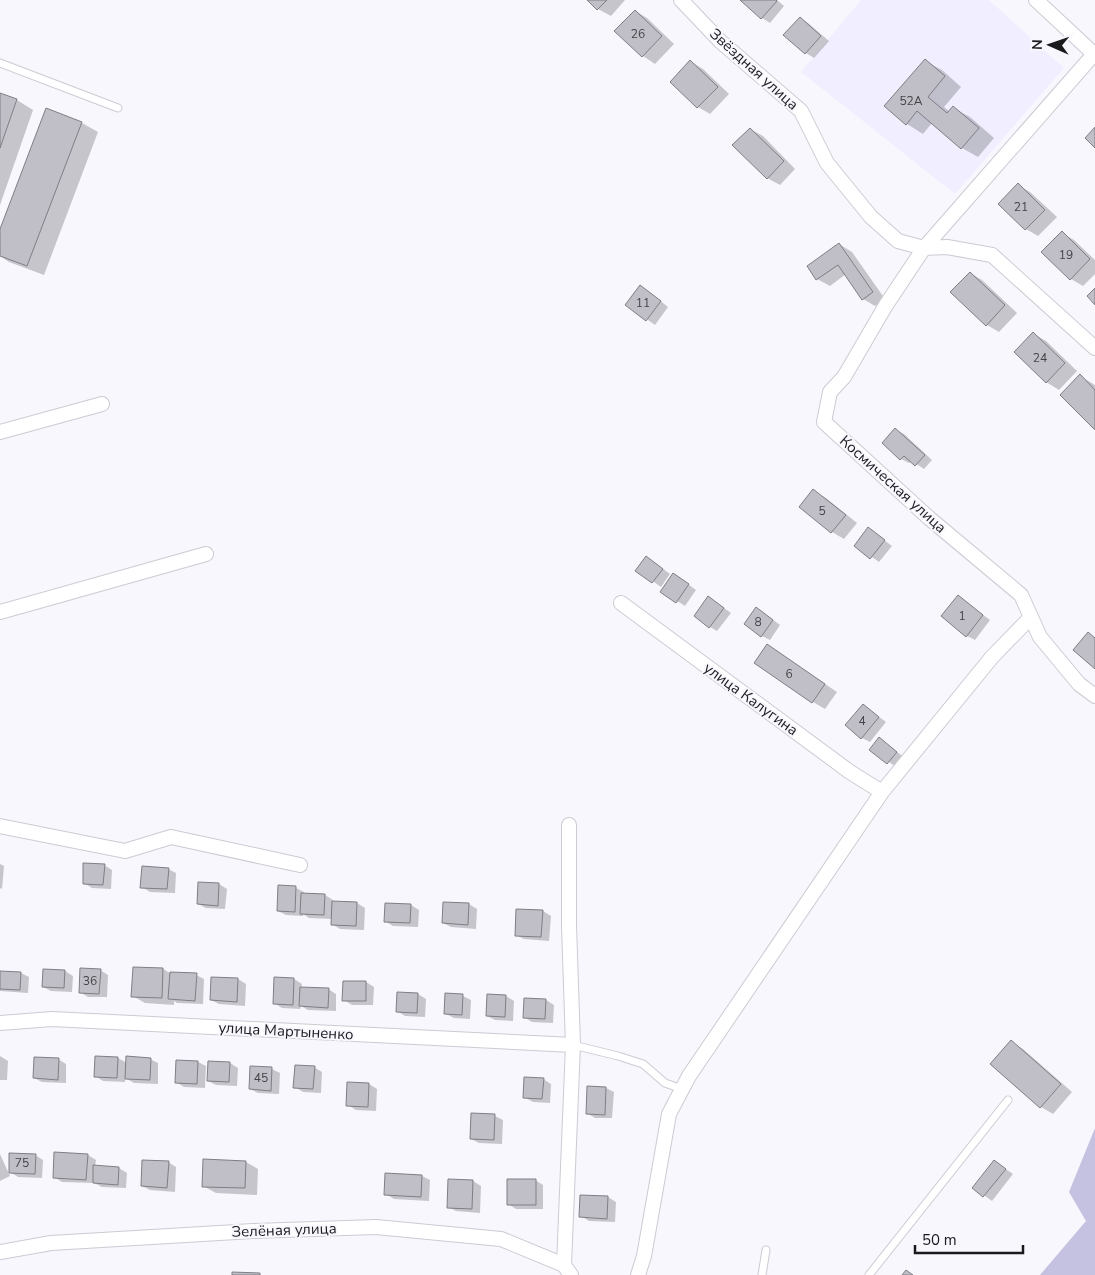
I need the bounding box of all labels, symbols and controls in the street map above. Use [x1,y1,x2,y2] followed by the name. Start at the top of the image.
[1025,20,1075,70] north arrow
[705,24,803,114] street label: Звёздная улица
[631,26,645,42] house number: 26
[1028,39,1047,50] text: N
[899,93,923,109] house number: 52А
[1014,199,1028,215] house number: 21
[1059,247,1073,263] house number: 19
[636,295,650,311] house number: 11
[1033,350,1047,366] house number: 24
[835,431,951,537] street label: Космическая улица
[818,503,826,519] house number: 5
[958,608,966,624] house number: 1
[754,614,762,630] house number: 8
[700,658,802,740] street label: улица Калугина
[785,666,793,682] house number: 6
[858,713,866,729] house number: 4
[83,973,97,989] house number: 36
[218,1017,354,1045] street label: улица Мартыненко
[254,1070,268,1086] house number: 45
[15,1155,29,1171] house number: 75
[231,1218,337,1242] street label: Зелёная улица
[915,1222,1022,1254] scale bar
[922,1230,957,1250] text: 50 m

